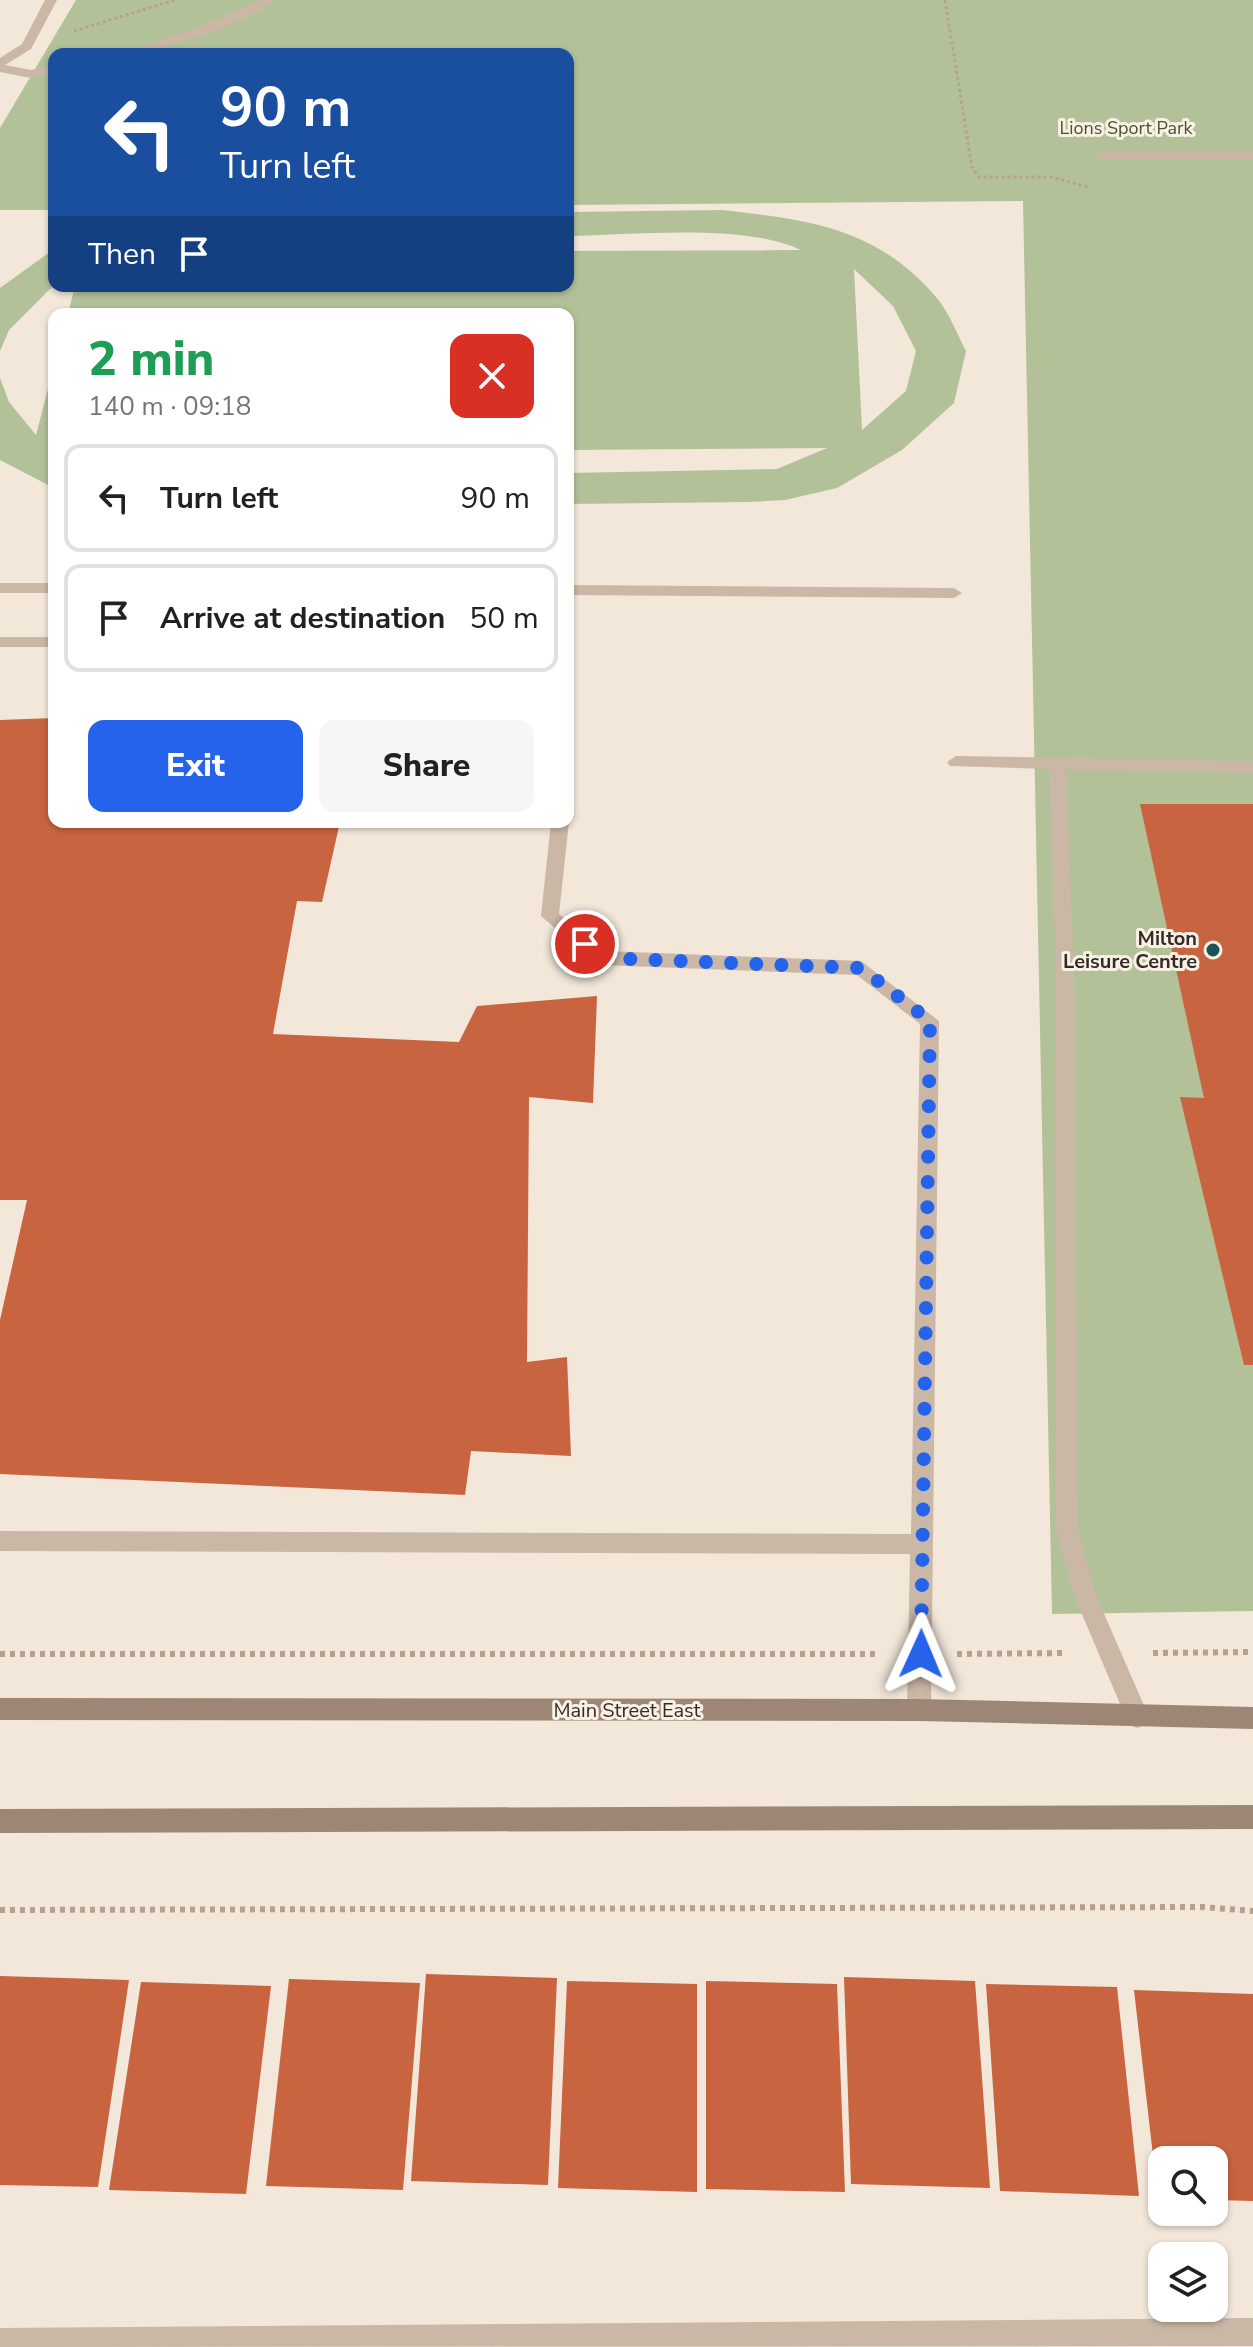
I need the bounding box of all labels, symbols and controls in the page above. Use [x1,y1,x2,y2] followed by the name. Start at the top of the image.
[220,69,351,146] text: 90 m
[88,80,192,184] icon: left
[1060,116,1193,140] park label: Lions Sport Park
[220,142,355,191] text: Turn left
[172,232,216,276] icon: arrive
[88,234,156,275] text: Then
[88,326,214,392] text: 2 min
[450,334,534,418] button: close
[88,389,251,424] text: 140 m · 09:18
[92,476,136,520] icon: left
[160,478,278,519] text: Turn left
[461,478,530,519] text: 90 m
[92,596,136,640] icon: arrive
[160,598,445,639] text: Arrive at destination
[469,598,539,639] text: 50 m
[88,720,303,812] button: Exit
[319,720,534,812] button: Share
[551,910,619,978] pin
[563,922,607,966] icon: arrive
[1063,925,1197,975] place label: Milton Leisure Centre
[1204,941,1222,959] marker: Milton Leisure Centre
[879,1612,963,1696] position arrow
[553,1697,702,1724] street label: Main Street East
[1148,2146,1228,2322] map controls
[1148,2146,1228,2226] button: search
[1148,2242,1228,2322] button: layers

